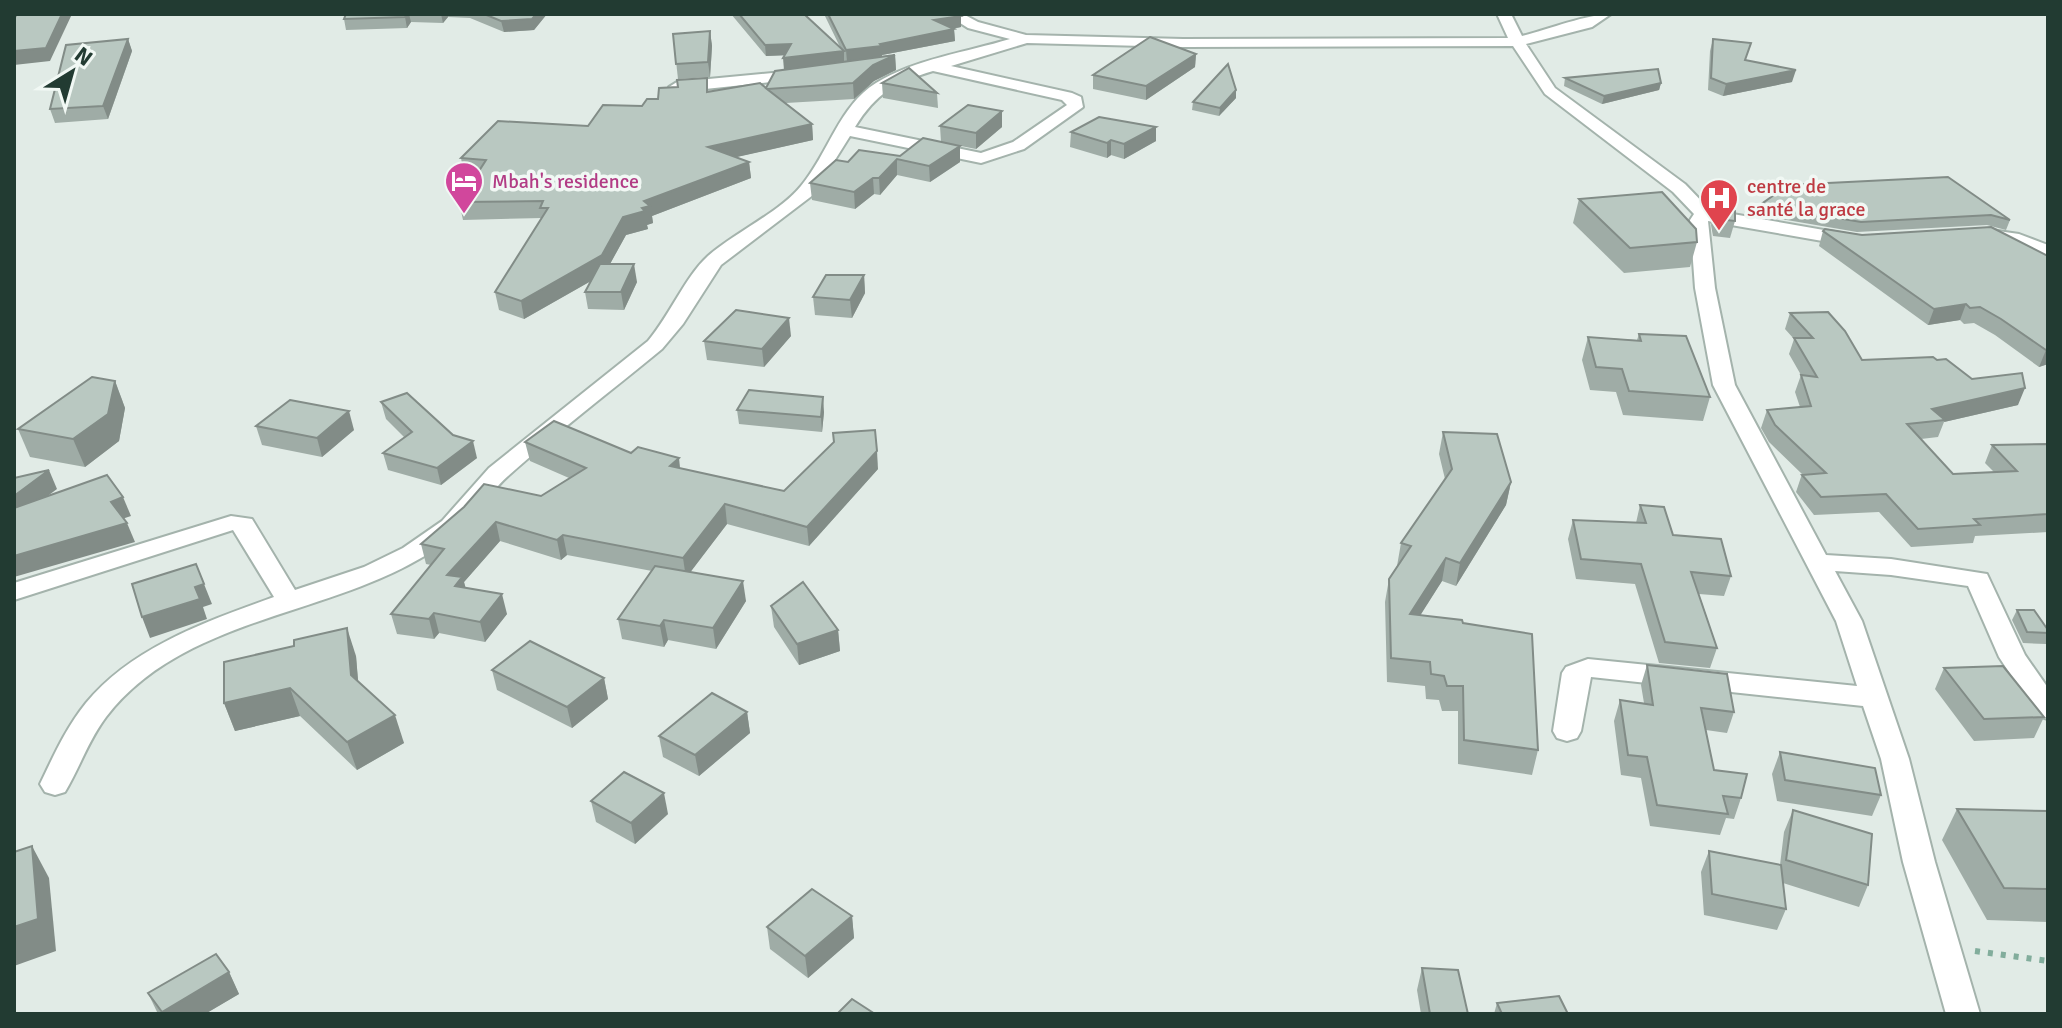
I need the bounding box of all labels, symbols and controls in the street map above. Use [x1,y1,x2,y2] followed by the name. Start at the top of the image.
[32,32,112,112] north arrow
[69,41,98,72] text: N
[443,160,485,215] hotel icon: Mbah's residence
[492,169,639,194] place label: Mbah's residence
[1747,174,1866,222] place label: centre de santé la grace
[1698,177,1740,232] hospital icon: centre de santé la grace

